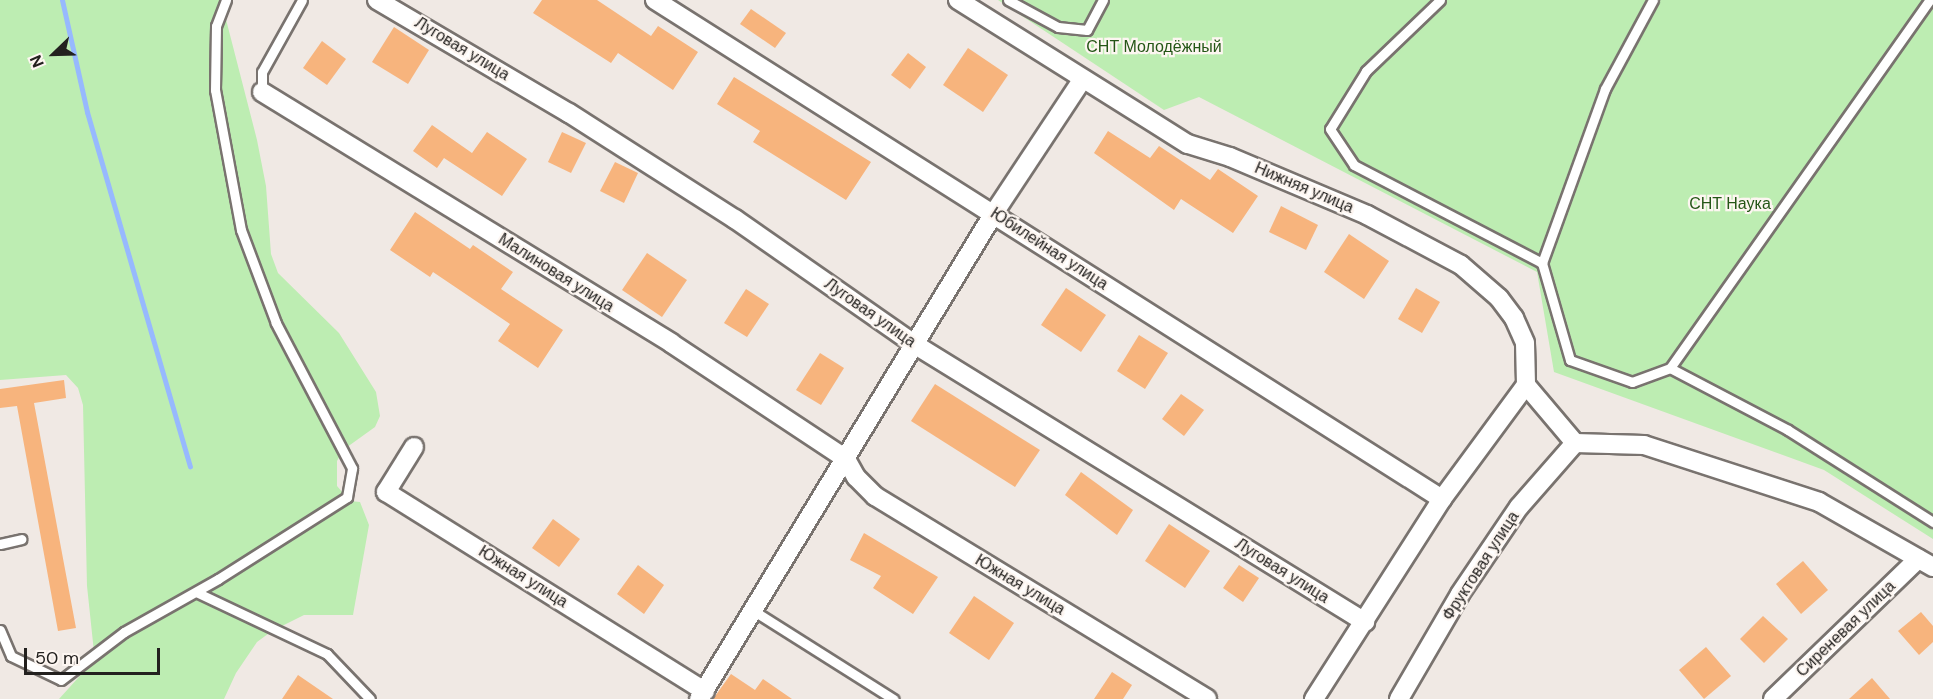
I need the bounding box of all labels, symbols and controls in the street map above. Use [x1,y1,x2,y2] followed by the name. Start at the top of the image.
[411,13,513,85] street label: Луговая улица
[24,24,84,84] north arrow
[1086,37,1222,57] park label: СНТ Молодёжный
[25,52,49,71] text: N
[1252,159,1356,217] street label: Нижняя улица
[1689,194,1771,214] park label: СНТ Наука
[987,204,1111,294] street label: Юбилейная улица
[495,230,617,316] street label: Малиновая улица
[821,274,919,352] street label: Луговая улица
[1439,508,1523,624] street label: Фруктовая улица
[1231,534,1333,608] street label: Луговая улица
[475,542,571,612] street label: Южная улица
[972,551,1068,619] street label: Южная улица
[1793,577,1899,681] street label: Сиреневая улица
[27,636,164,674] scale bar
[35,646,79,670] text: 50 m

